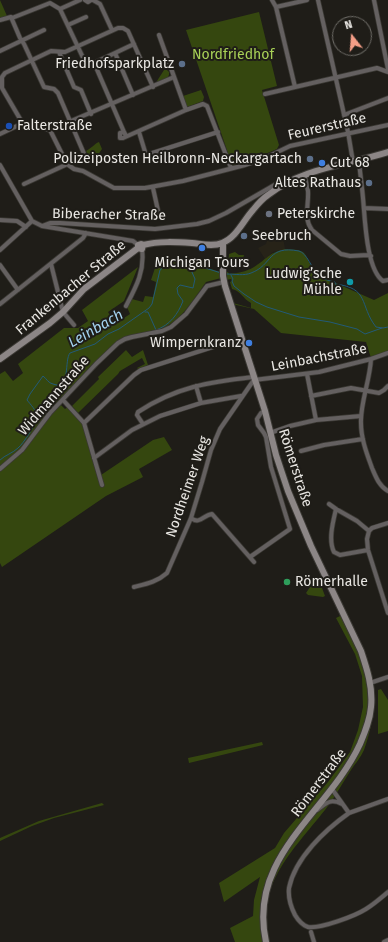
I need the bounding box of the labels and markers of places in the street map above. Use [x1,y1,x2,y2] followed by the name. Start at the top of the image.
[55,56,174,72] place label: Friedhofsparkplatz
[177,59,187,69] marker: Friedhofsparkplatz
[17,118,92,134] place label: Falterstraße
[4,121,14,131] marker: Falterstraße
[53,151,302,167] place label: Polizeiposten Heilbronn-Neckargartach
[305,154,315,164] marker: Polizeiposten Heilbronn-Neckargartach
[330,155,370,171] place label: Cut 68
[317,158,327,168] marker: Cut 68
[275,175,361,191] place label: Altes Rathaus
[364,178,374,188] marker: Altes Rathaus
[277,206,355,222] place label: Peterskirche
[264,209,274,219] marker: Peterskirche
[252,228,312,244] place label: Seebruch
[239,231,249,241] marker: Seebruch
[197,243,207,253] marker: Michigan Tours
[155,255,249,271] place label: Michigan Tours
[265,266,342,298] place label: Ludwig’sche Mühle
[345,277,355,287] marker: Ludwig’sche Mühle
[150,335,241,351] place label: Wimpernkranz
[244,338,254,348] marker: Wimpernkranz
[295,574,368,590] place label: Römerhalle
[282,577,292,587] marker: Römerhalle

